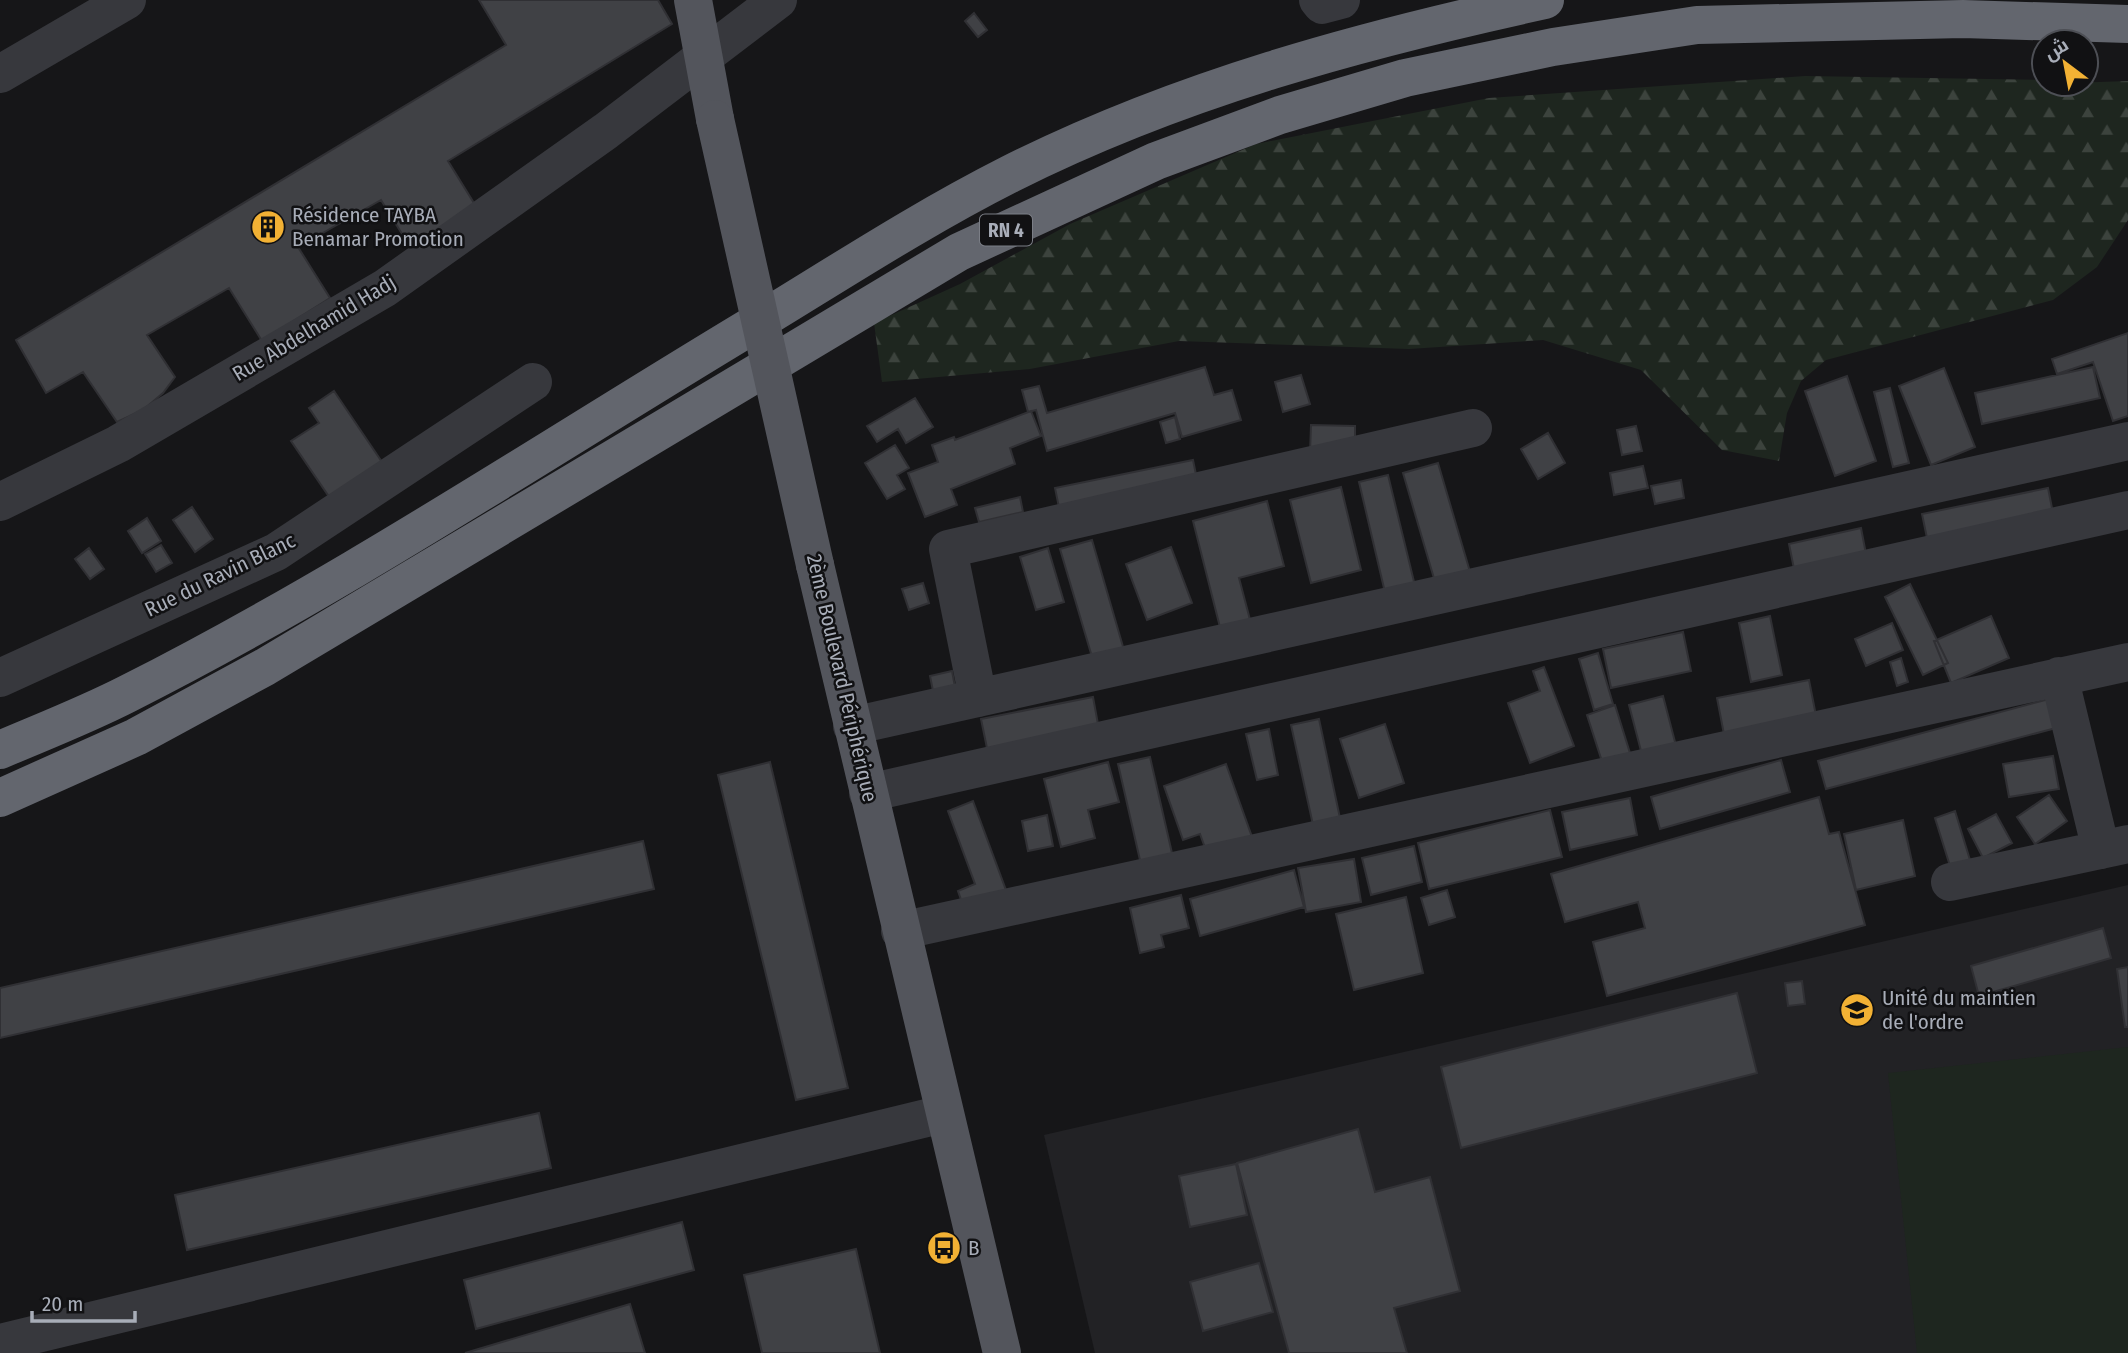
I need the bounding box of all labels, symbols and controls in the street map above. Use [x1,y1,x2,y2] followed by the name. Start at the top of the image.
[2030,28,2100,98] north arrow
[2040,33,2073,65] text: ش
[292,202,464,252] place label: Résidence TAYBA Benamar Promotion
[249,208,287,246] building icon: Résidence TAYBA Benamar Promotion
[980,214,1032,246] road number: RN 4
[228,269,400,387] street label: Rue Abdelhamid Hadj
[141,527,299,623] street label: Rue du Ravin Blanc
[801,552,883,804] street label: 2ème Boulevard Périphérique
[1882,985,2036,1035] place label: Unité du maintien de l'ordre
[1838,991,1876,1029] school or university icon: Unité du maintien de l'ordre
[925,1229,963,1267] bus stop icon: B
[968,1235,980,1261] place label: B
[32,1280,135,1324] scale bar
[42,1291,83,1317] text: 20 m

